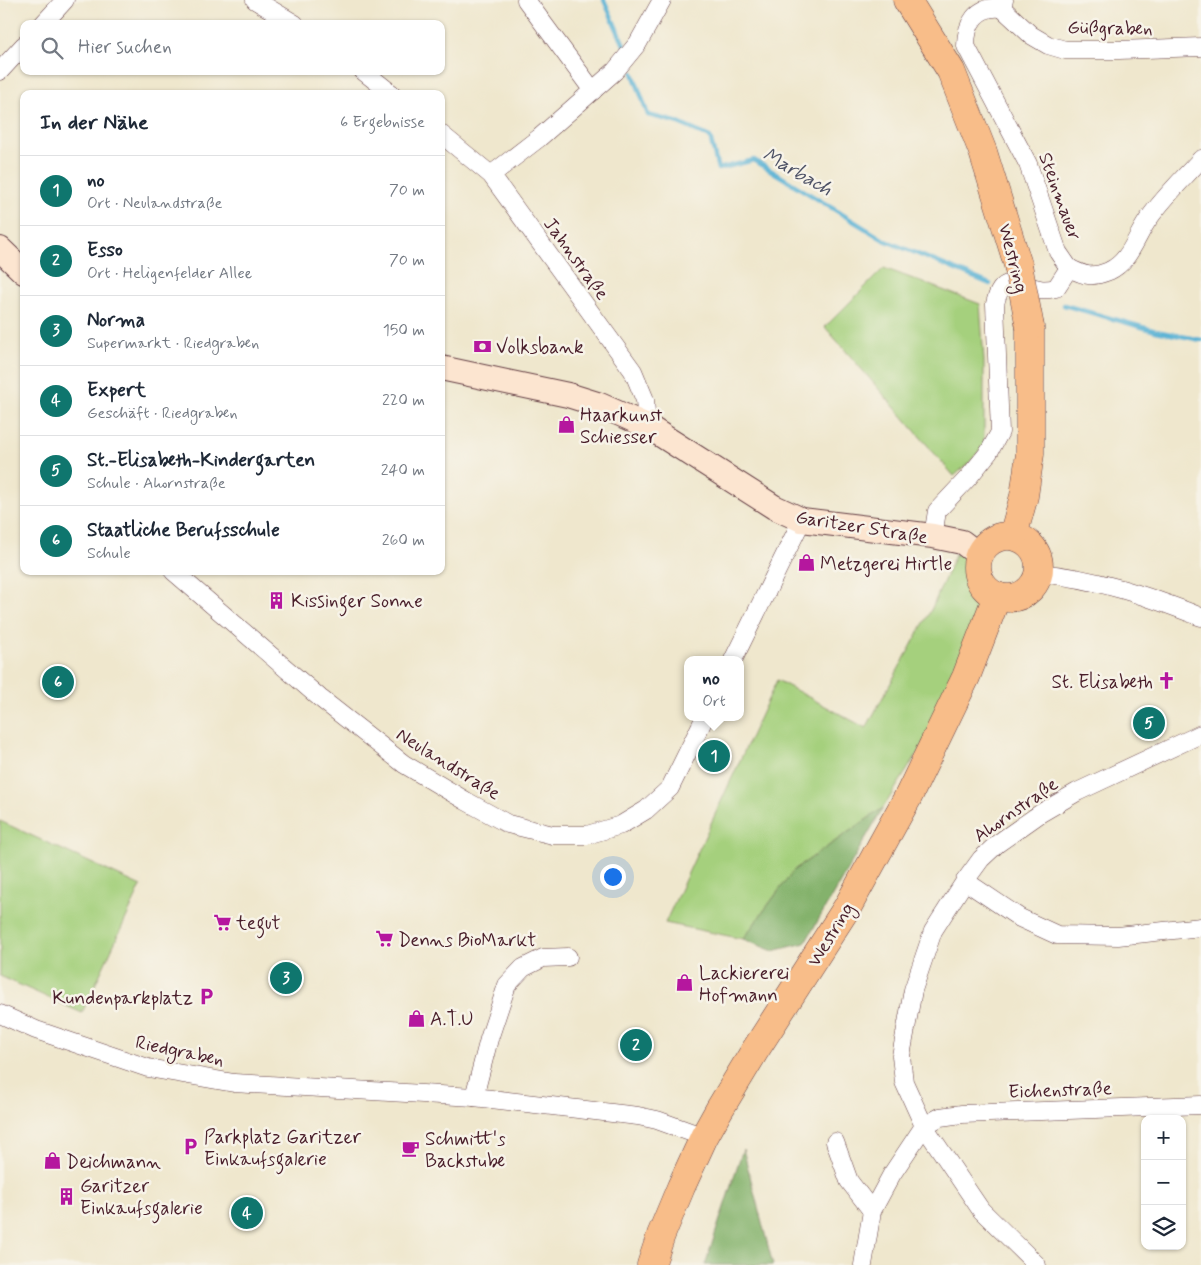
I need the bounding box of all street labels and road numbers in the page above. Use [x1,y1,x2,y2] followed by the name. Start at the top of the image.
[1067,15,1153,43] street label: Güßgraben
[1032,149,1087,244] street label: Steinmauer
[537,213,614,305] street label: Jahnstraße
[990,221,1033,296] street label: Westring
[794,505,930,550] street label: Garitzer Straße
[391,722,505,806] street label: Neulandstraße
[969,772,1063,849] street label: Ahornstraße
[802,898,862,972] street label: Westring
[133,1030,226,1075] street label: Riedgraben
[1008,1076,1112,1105] street label: Eichenstraße

